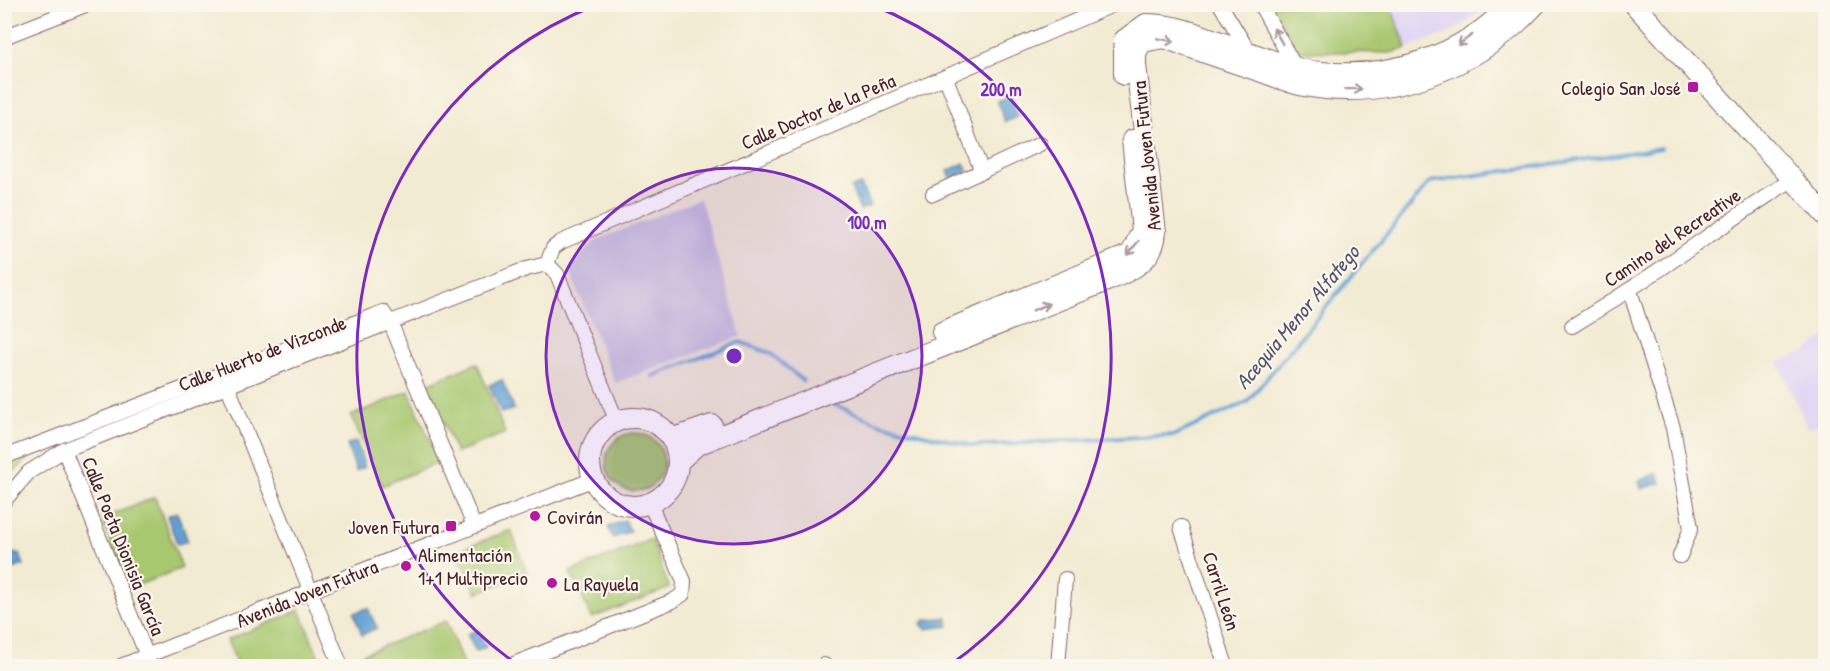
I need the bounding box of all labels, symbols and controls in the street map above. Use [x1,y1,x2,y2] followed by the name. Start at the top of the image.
[1271,28,1283,45] one-way arrow
[1458,34,1474,46] one-way arrow
[1155,35,1175,46] one-way arrow
[737,66,899,156] street label: Calle Doctor de la Peña
[1561,74,1681,101] place label: Colegio San José
[981,77,1021,102] text: 200 m
[1125,80,1167,232] street label: Avenida Joven Futura
[1686,80,1700,94] marker: Colegio San José
[1342,83,1362,95] one-way arrow
[1598,181,1746,293] street label: Camino del Recreative
[847,210,887,235] text: 100 m
[1228,238,1367,395] water label: Acequia Menor Alfatego
[1126,240,1139,256] one-way arrow
[1031,301,1049,312] one-way arrow
[174,309,350,397] street label: Calle Huerto de Vizconde
[724,346,744,366] centre of rings
[76,453,172,639] street label: Calle Poeta Dionisia García
[547,503,603,530] place label: Covirán
[528,509,542,523] marker: Covirán
[348,513,439,540] place label: Joven Futura
[444,519,458,533] marker: Joven Futura
[418,541,528,591] place label: Alimentación 1+1 Multiprecio
[1197,548,1247,634] street label: Carril León
[232,552,382,634] street label: Avenida Joven Futura
[399,559,413,573] marker: Alimentación 1+1 Multiprecio
[564,570,639,597] place label: La Rayuela
[545,576,559,590] marker: La Rayuela

